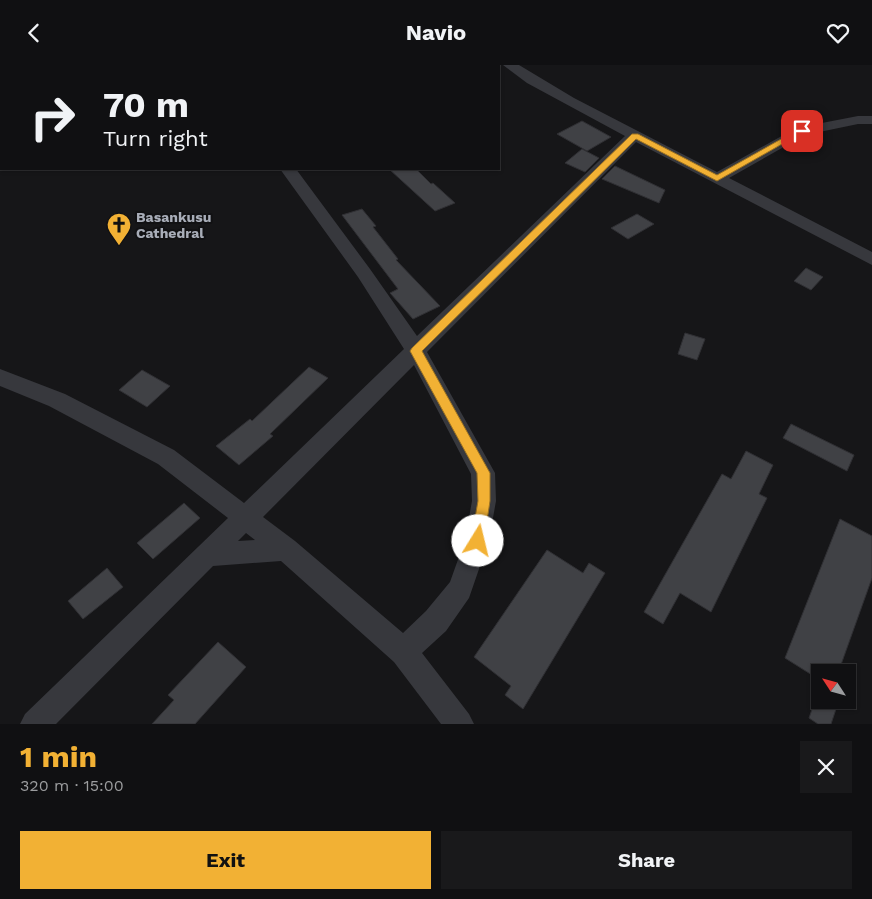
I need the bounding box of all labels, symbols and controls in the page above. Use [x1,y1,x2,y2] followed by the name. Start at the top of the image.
[20,19,48,47] icon: back
[824,19,852,47] icon: heart
[406,20,466,45] text: Navio
[103,84,189,126] text: 70 m
[20,85,85,150] icon: right
[781,110,823,152] pin
[788,117,816,145] icon: arrive
[103,126,208,151] text: Turn right
[136,209,211,241] place label: Basankusu Cathedral
[106,212,132,246] church icon: Basankusu Cathedral
[451,514,503,566] position arrow
[811,664,856,709] north arrow
[811,664,856,709] map controls
[20,739,97,774] text: 1 min
[800,741,852,793] button: close
[20,776,124,795] text: 320 m · 15:00
[20,831,431,889] button: Exit
[441,831,852,889] button: Share

